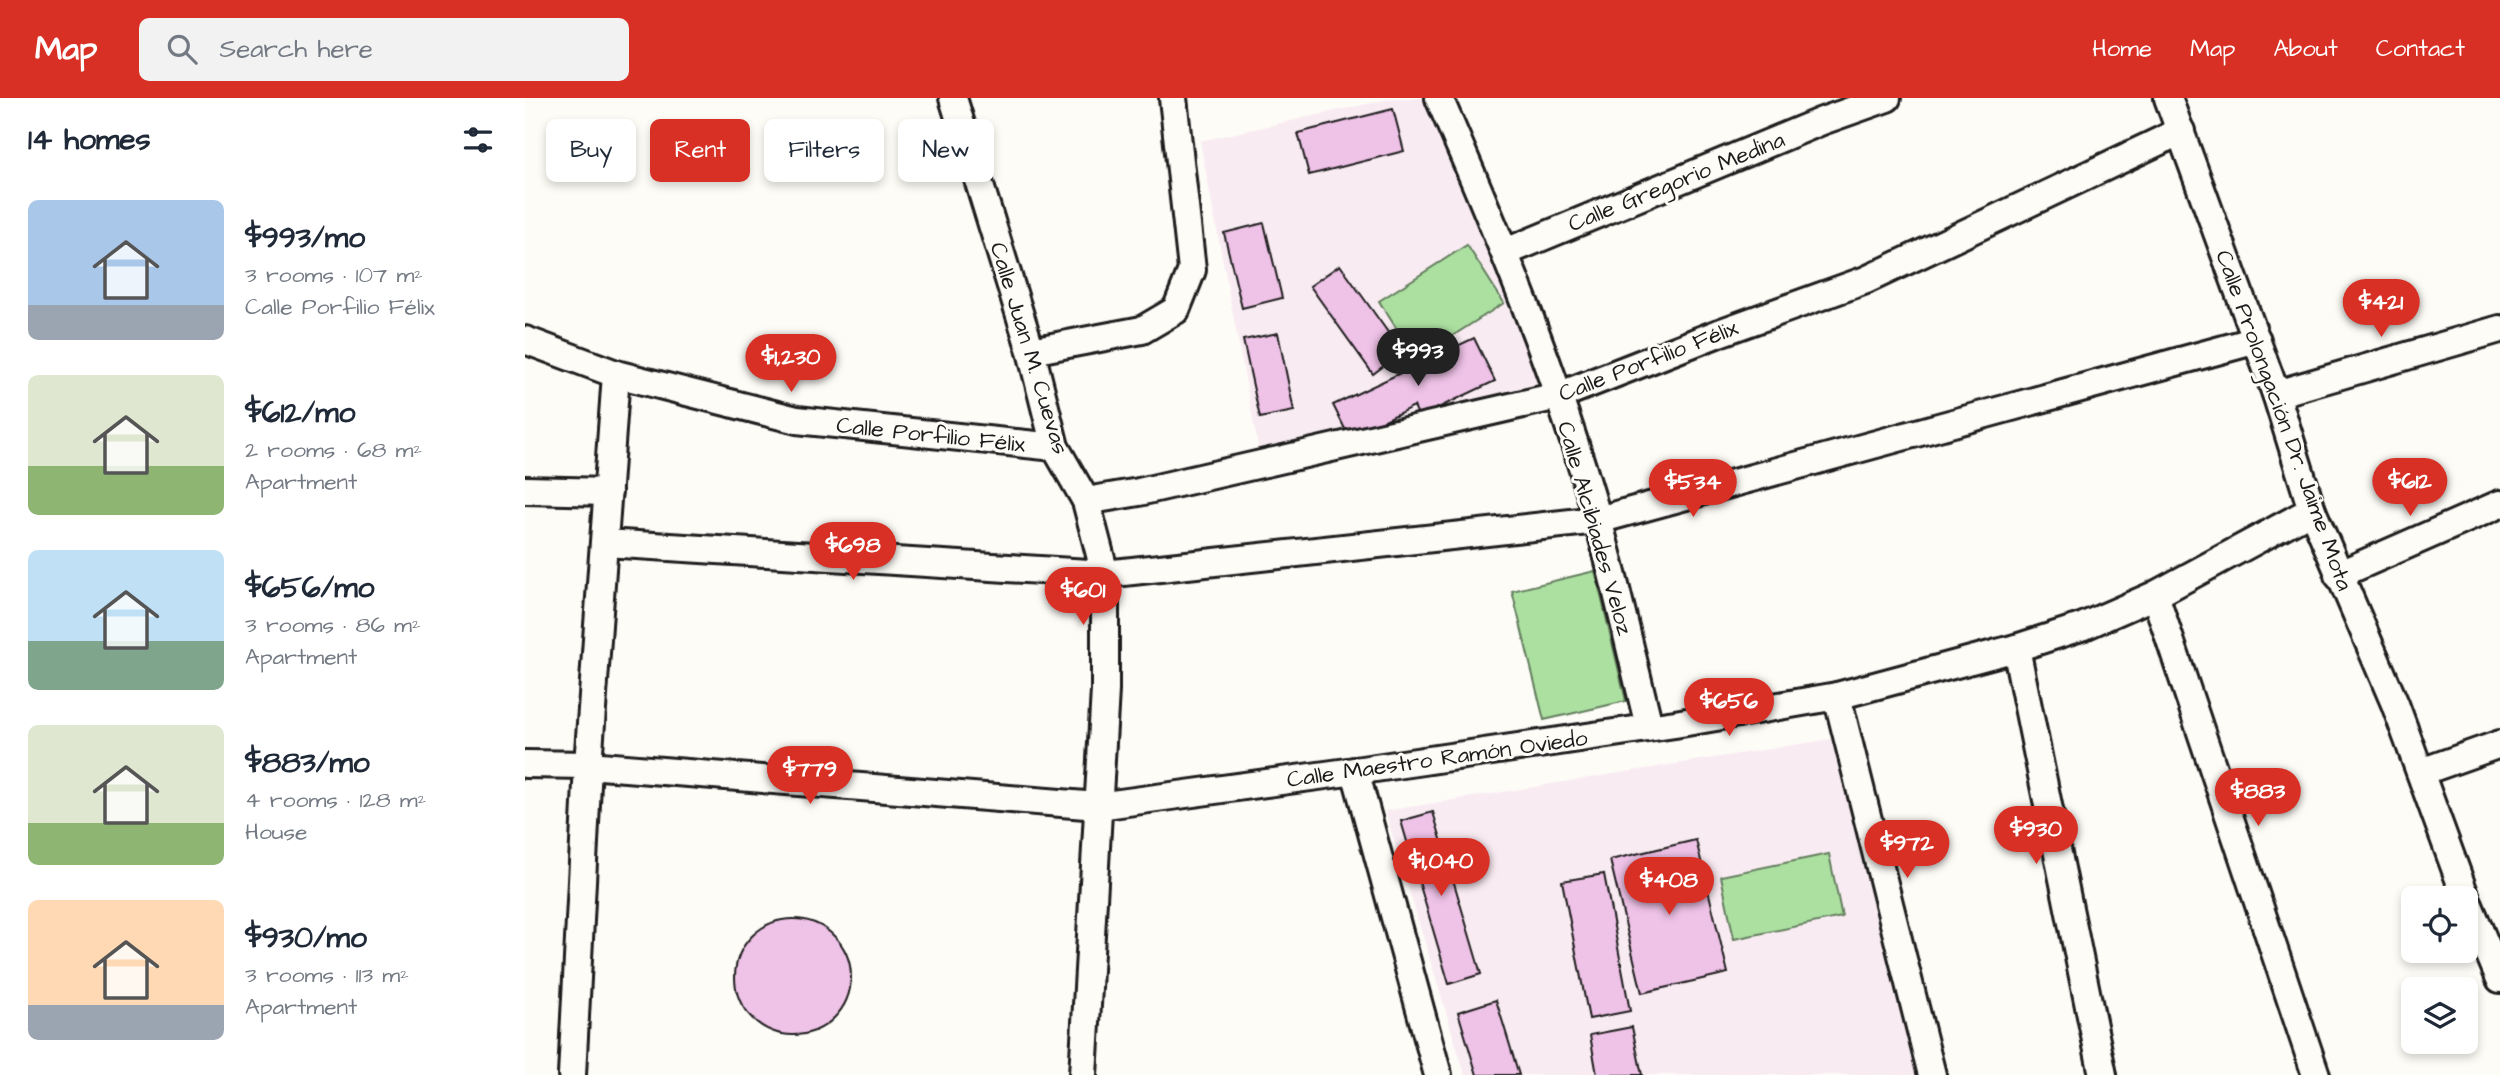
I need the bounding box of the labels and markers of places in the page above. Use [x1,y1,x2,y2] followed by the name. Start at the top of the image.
[2340,280,2422,339] pin: $421
[1377,328,1459,388] pin: $993
[734,334,848,394] pin: $1,230
[2369,458,2451,518] pin: $612
[1652,460,1734,519] pin: $534
[812,522,894,582] pin: $698
[1042,568,1124,627] pin: $601
[1688,678,1770,738] pin: $656
[769,746,851,806] pin: $779
[2217,768,2299,828] pin: $883
[1995,806,2077,866] pin: $930
[1866,820,1948,880] pin: $972
[1384,838,1498,898] pin: $1,040
[1628,858,1710,917] pin: $408

